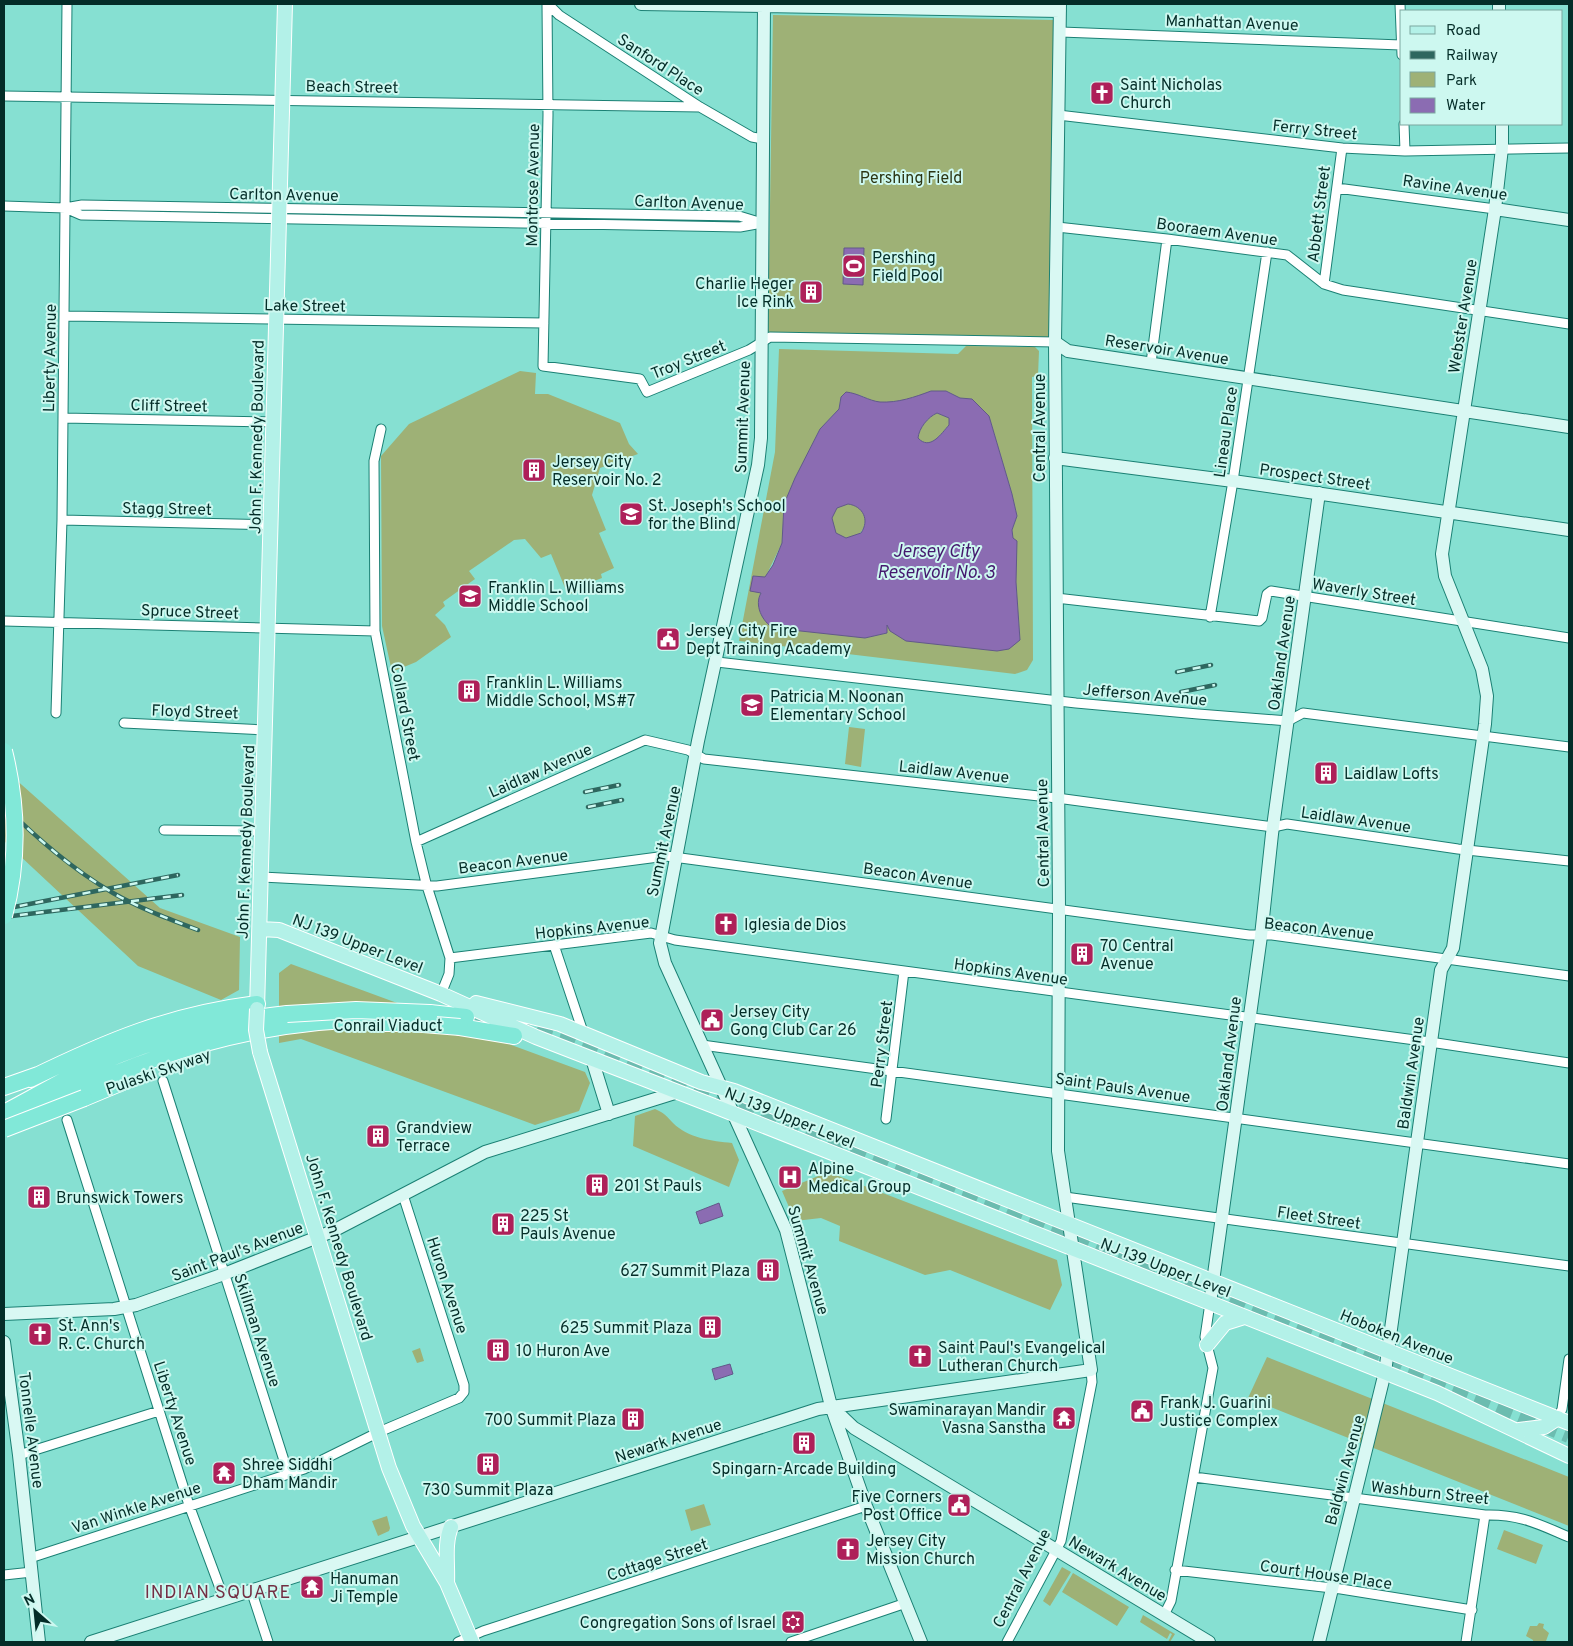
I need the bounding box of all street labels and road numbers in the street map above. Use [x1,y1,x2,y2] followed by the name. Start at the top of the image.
[1165,12,1299,36] street label: Manhattan Avenue
[613,30,707,101] street label: Sanford Place
[305,77,398,99] street label: Beach Street
[1271,117,1358,145] street label: Ferry Street
[523,123,545,247] street label: Montrose Avenue
[1304,165,1336,264] street label: Abbett Street
[1401,172,1508,206] street label: Ravine Avenue
[229,185,339,207] street label: Carlton Avenue
[634,192,744,216] street label: Carlton Avenue
[1155,215,1279,251] street label: Booraem Avenue
[1445,258,1483,375] street label: Webster Avenue
[264,296,346,318] street label: Lake Street
[40,304,62,412] street label: Liberty Avenue
[1103,331,1230,371] street label: Reservoir Avenue
[648,337,729,385] street label: Troy Street
[246,340,270,534] street label: John F. Kennedy Boulevard
[732,360,756,474] street label: Summit Avenue
[1031,374,1051,482] street label: Central Avenue
[1211,386,1243,479] street label: Lineau Place
[130,396,208,418] street label: Cliff Street
[1258,460,1372,496] street label: Prospect Street
[122,499,212,521] street label: Stagg Street
[1310,575,1417,611] street label: Waverly Street
[1265,594,1301,712] street label: Oakland Avenue
[141,601,239,625] street label: Spruce Street
[385,662,423,763] street label: Collard Street
[1082,681,1208,711] street label: Jefferson Avenue
[151,701,239,725] street label: Floyd Street
[486,740,596,804] street label: Laidlaw Avenue
[234,745,260,940] street label: John F. Kennedy Boulevard
[898,757,1010,789] street label: Laidlaw Avenue
[1033,779,1055,887] street label: Central Avenue
[643,784,686,899] street label: Summit Avenue
[1299,803,1412,839] street label: Laidlaw Avenue
[457,846,569,880] street label: Beacon Avenue
[862,859,974,895] street label: Beacon Avenue
[289,911,425,979] street label: NJ 139 Upper Level
[534,913,650,945] street label: Hopkins Avenue
[1263,914,1375,946] street label: Beacon Avenue
[952,955,1069,991] street label: Hopkins Avenue
[1213,995,1247,1113] street label: Oakland Avenue
[868,1000,898,1089] street label: Perry Street
[1394,1016,1430,1131] street label: Baldwin Avenue
[333,1017,443,1037] street label: Conrail Viaduct
[104,1046,214,1100] street label: Pulaski Skyway
[1054,1070,1192,1108] street label: Saint Pauls Avenue
[721,1084,857,1154] street label: NJ 139 Upper Level
[300,1152,376,1343] street label: John F. Kennedy Boulevard
[1276,1203,1362,1235] street label: Fleet Street
[782,1204,832,1317] street label: Summit Avenue
[169,1219,306,1287] street label: Saint Paul's Avenue
[421,1235,471,1337] street label: Huron Avenue
[1097,1235,1233,1303] street label: NJ 139 Upper Level
[228,1271,284,1390] street label: Skillman Avenue
[1337,1306,1456,1370] street label: Hoboken Avenue
[148,1359,200,1468] street label: Liberty Avenue
[13,1371,47,1490] street label: Tonnelle Avenue
[1322,1413,1370,1528] street label: Baldwin Avenue
[613,1415,724,1469] street label: Newark Avenue
[1370,1478,1490,1510] street label: Washburn Street
[69,1479,204,1539] street label: Van Winkle Avenue
[989,1526,1056,1632] street label: Central Avenue
[1064,1533,1170,1607] street label: Newark Avenue
[605,1535,711,1587] street label: Cottage Street
[1258,1557,1393,1595] street label: Court House Place

